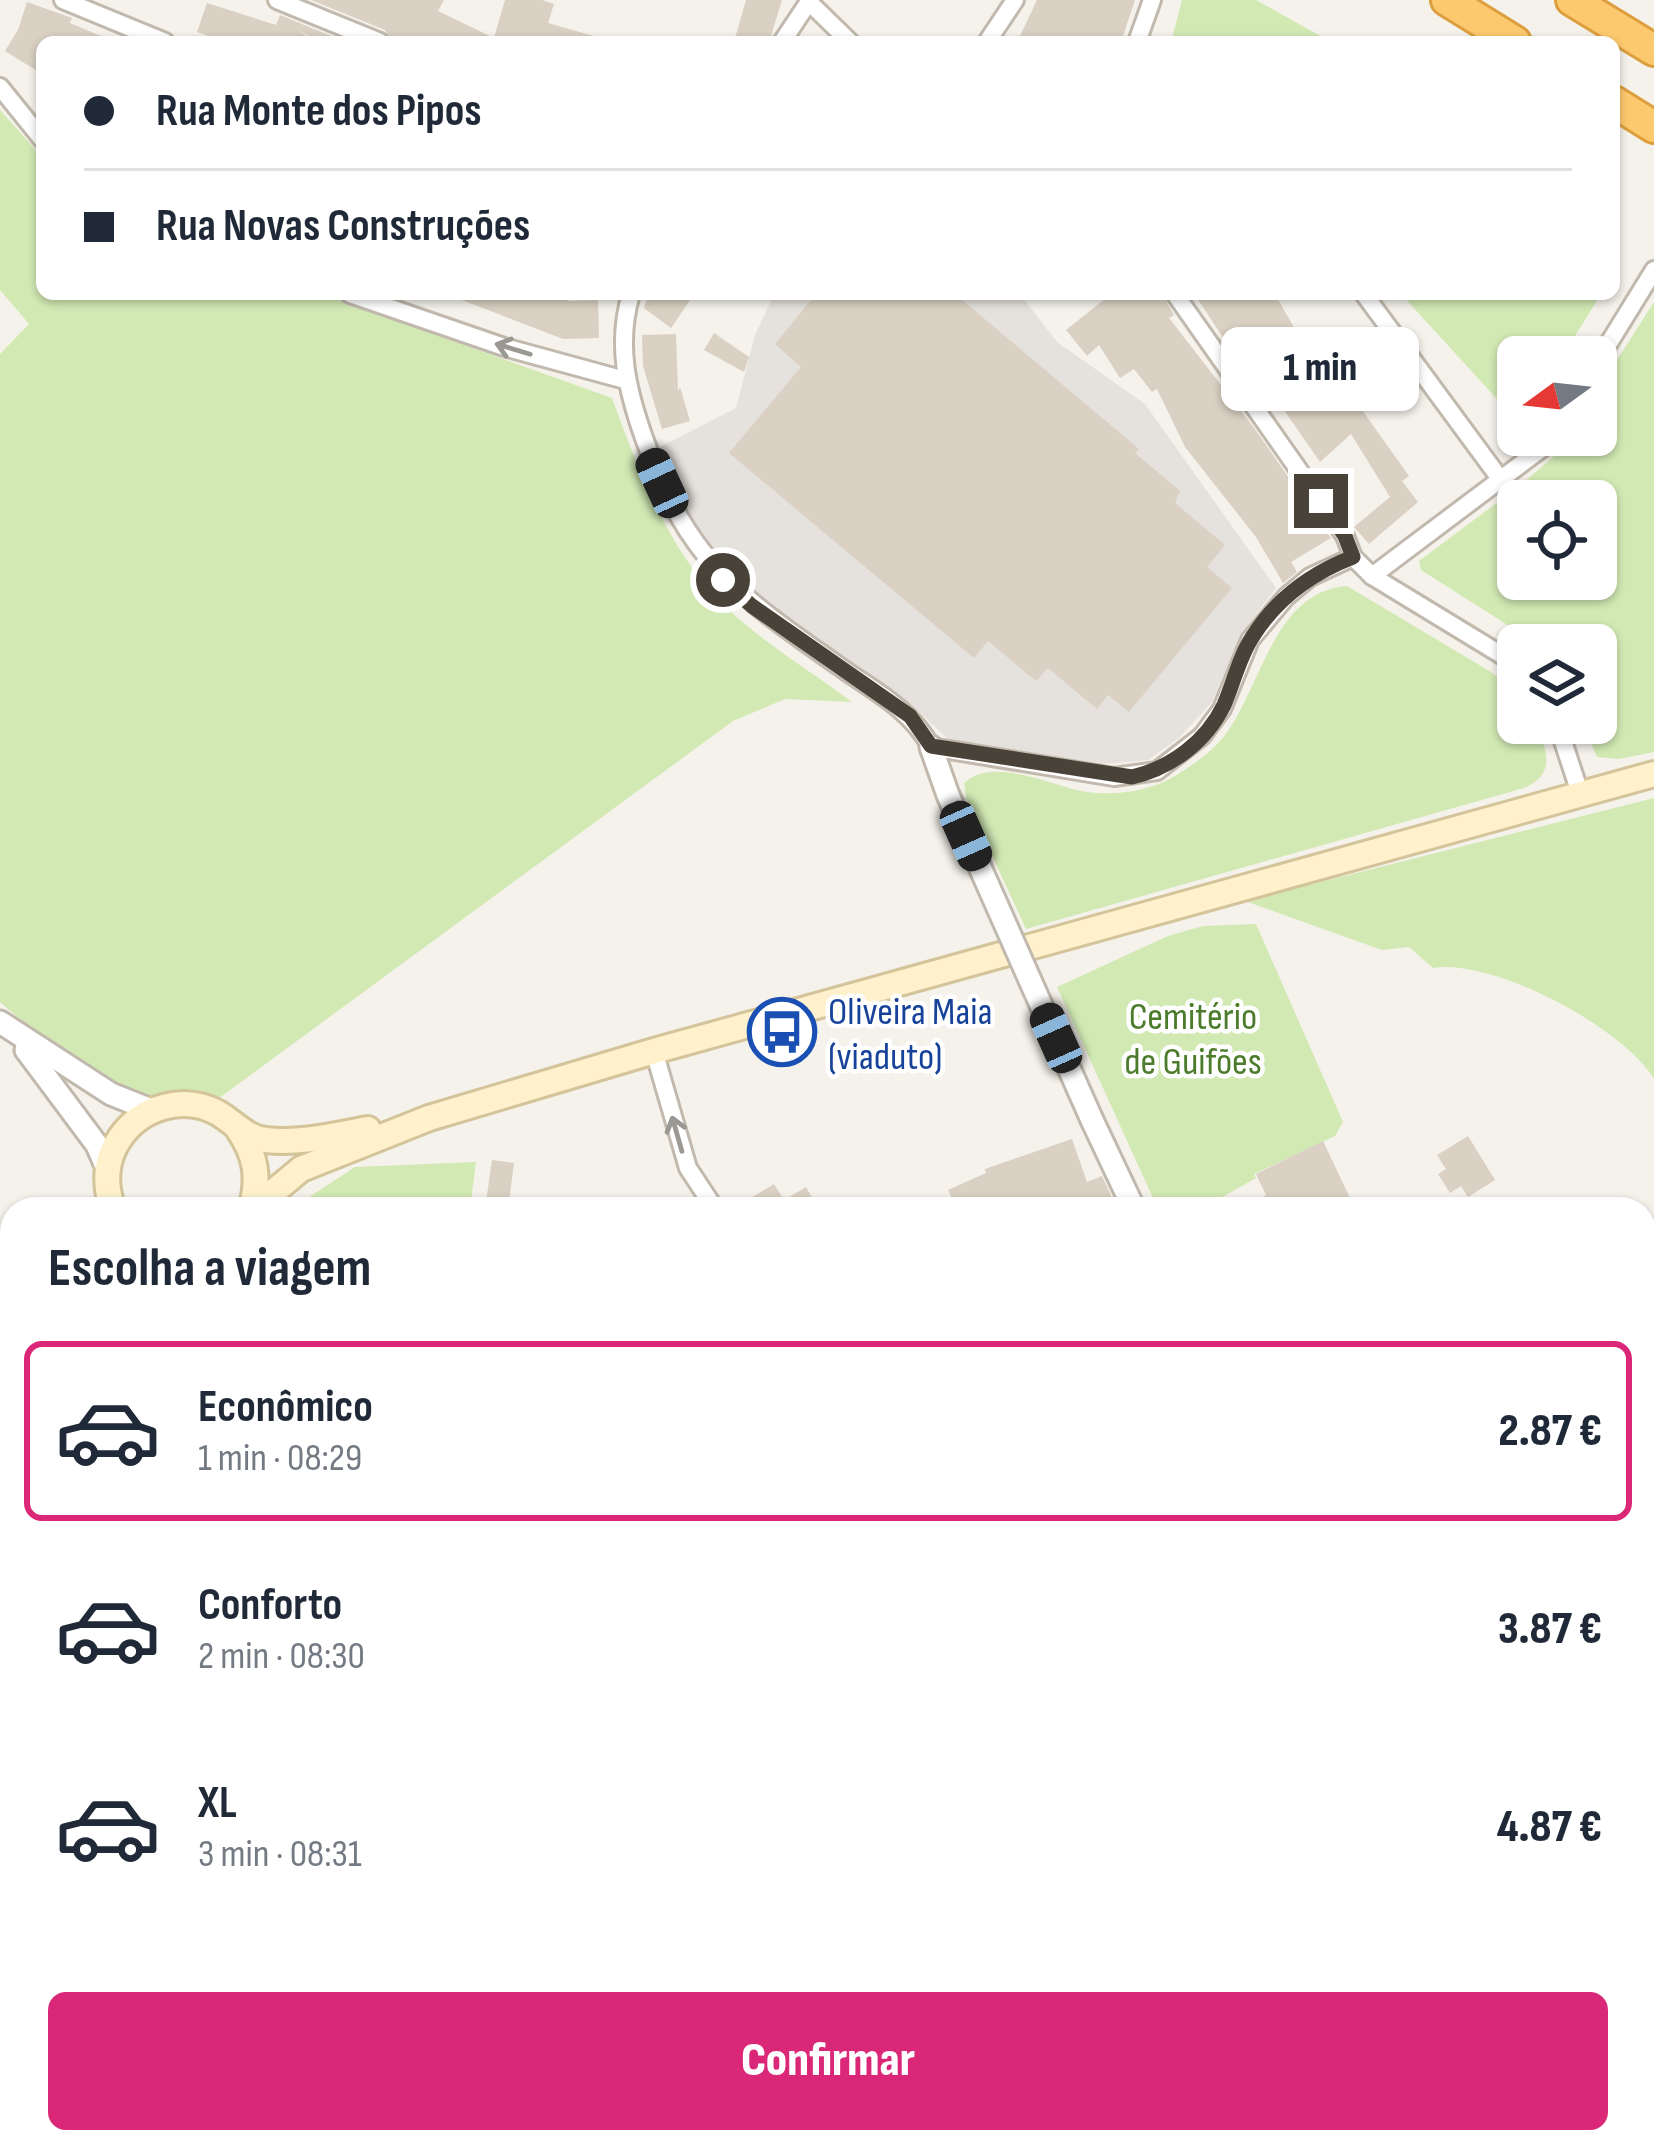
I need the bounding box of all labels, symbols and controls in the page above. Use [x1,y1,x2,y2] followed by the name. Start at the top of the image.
[156,84,482,139] text: Rua Monte dos Pipos
[156,199,530,254] text: Rua Novas Construções
[1222,327,1420,411] callout: 1 min
[1497,336,1617,456] north arrow
[1497,336,1617,744] map controls
[495,337,533,359] one-way arrow
[1283,345,1357,392] text: 1 min
[630,443,694,523] car
[1294,474,1348,528] route end
[1497,480,1617,600] button: locate
[696,553,750,607] route start
[1497,624,1617,744] button: layers
[935,796,997,876] car
[828,989,993,1081] place label: Oliveira Maia (viaduto)
[1124,994,1262,1086] park label: Cemitério de Guifões
[747,997,817,1067] bus stop icon: Oliveira Maia (viaduto)
[1025,998,1087,1078] car
[665,1115,687,1153] one-way arrow
[48,1236,371,1301] text: Escolha a viagem
[54,1377,162,1485] icon: car
[198,1380,373,1435] text: Econômico
[1498,1404,1602,1459] text: 2.87 €
[198,1435,362,1482] text: 1 min · 08:29
[54,1575,162,1683] icon: car
[198,1578,342,1633] text: Conforto
[1498,1602,1602,1657] text: 3.87 €
[198,1633,365,1680] text: 2 min · 08:30
[54,1773,162,1881] icon: car
[198,1776,237,1831] text: XL
[1497,1800,1602,1855] text: 4.87 €
[198,1831,362,1878] text: 3 min · 08:31
[48,1992,1608,2130] button: Confirmar

